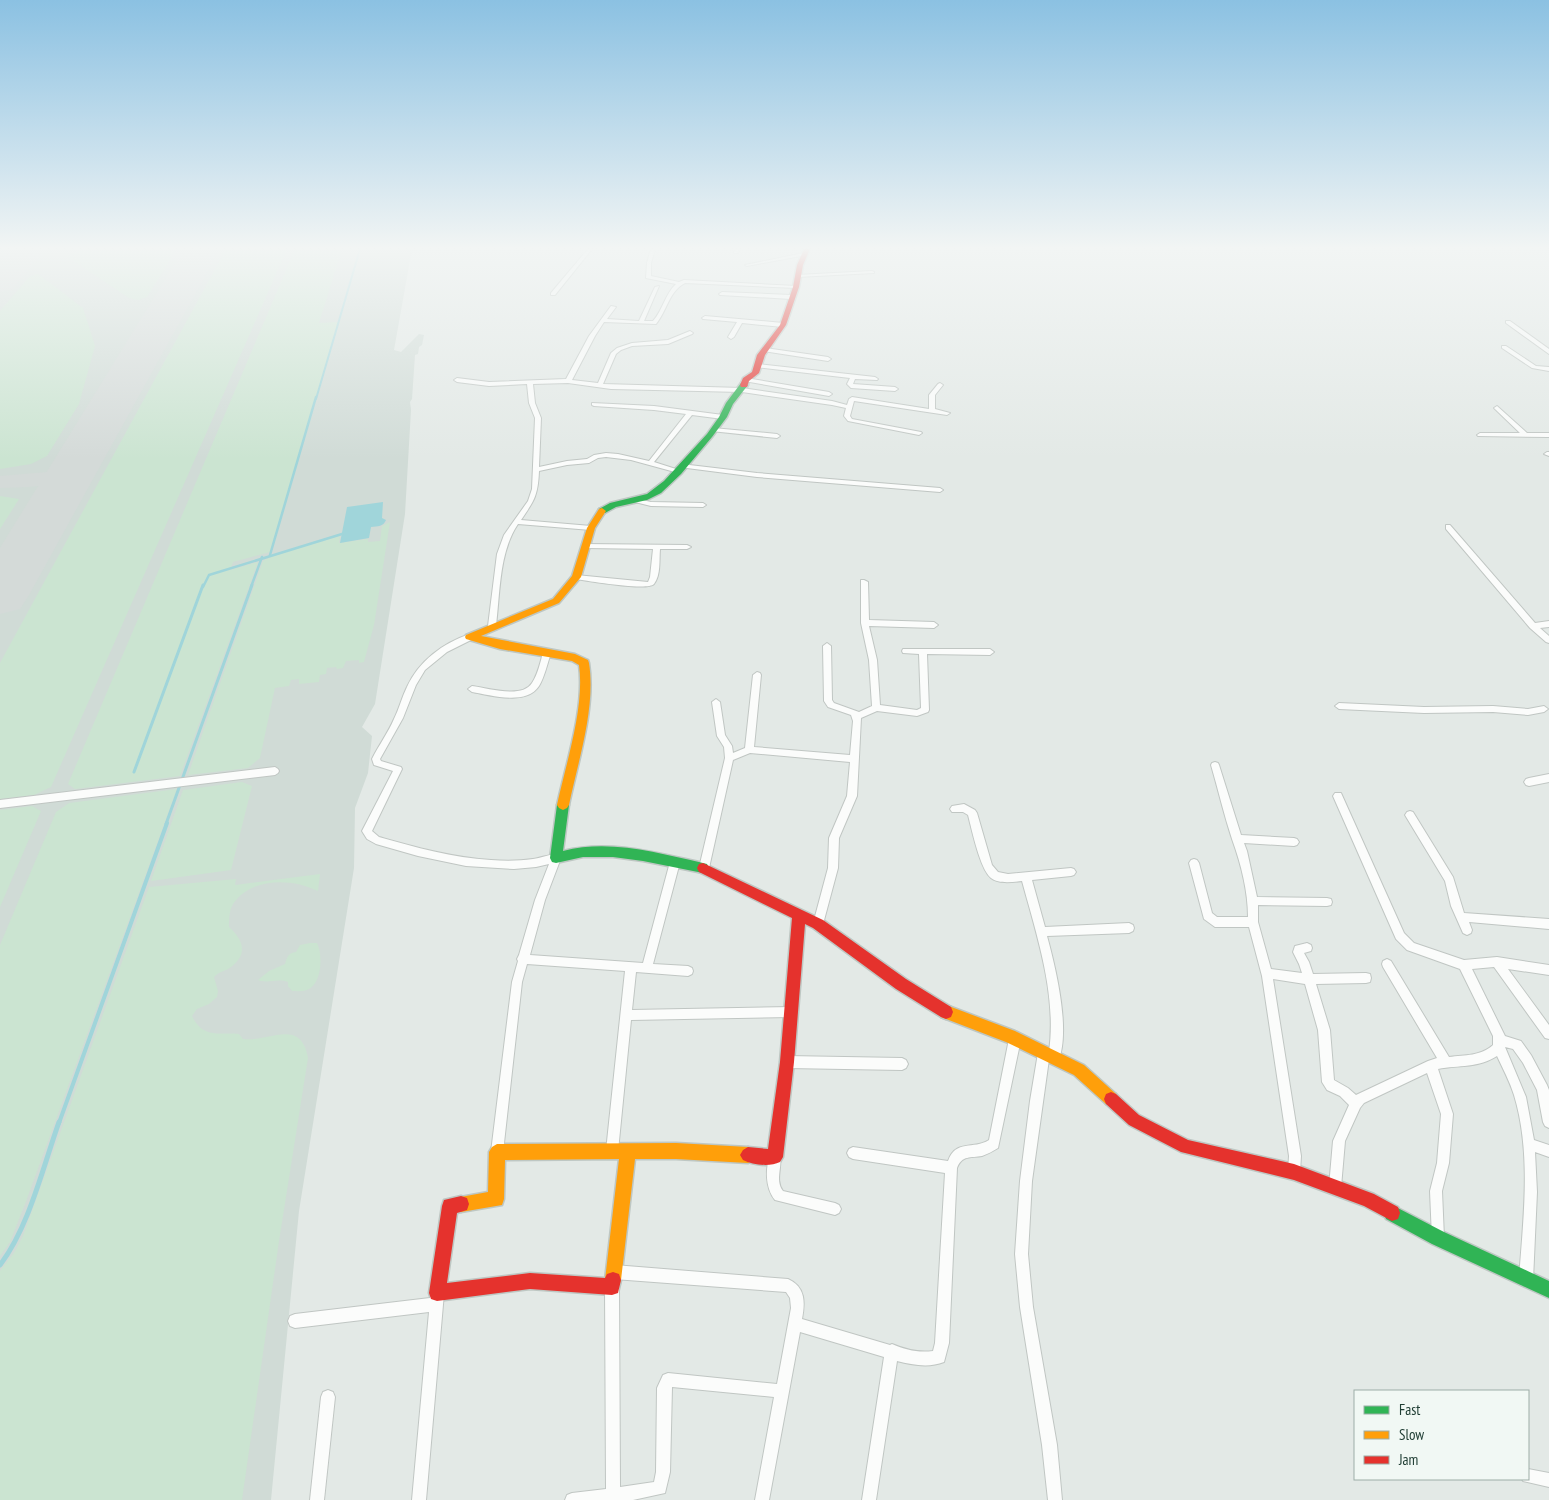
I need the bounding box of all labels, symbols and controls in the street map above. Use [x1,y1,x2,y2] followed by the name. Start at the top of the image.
[1354,1390,1529,1480] legend
[1399,1400,1420,1419] text: Fast
[1399,1425,1424,1444] text: Slow
[1398,1450,1418,1469] text: Jam

